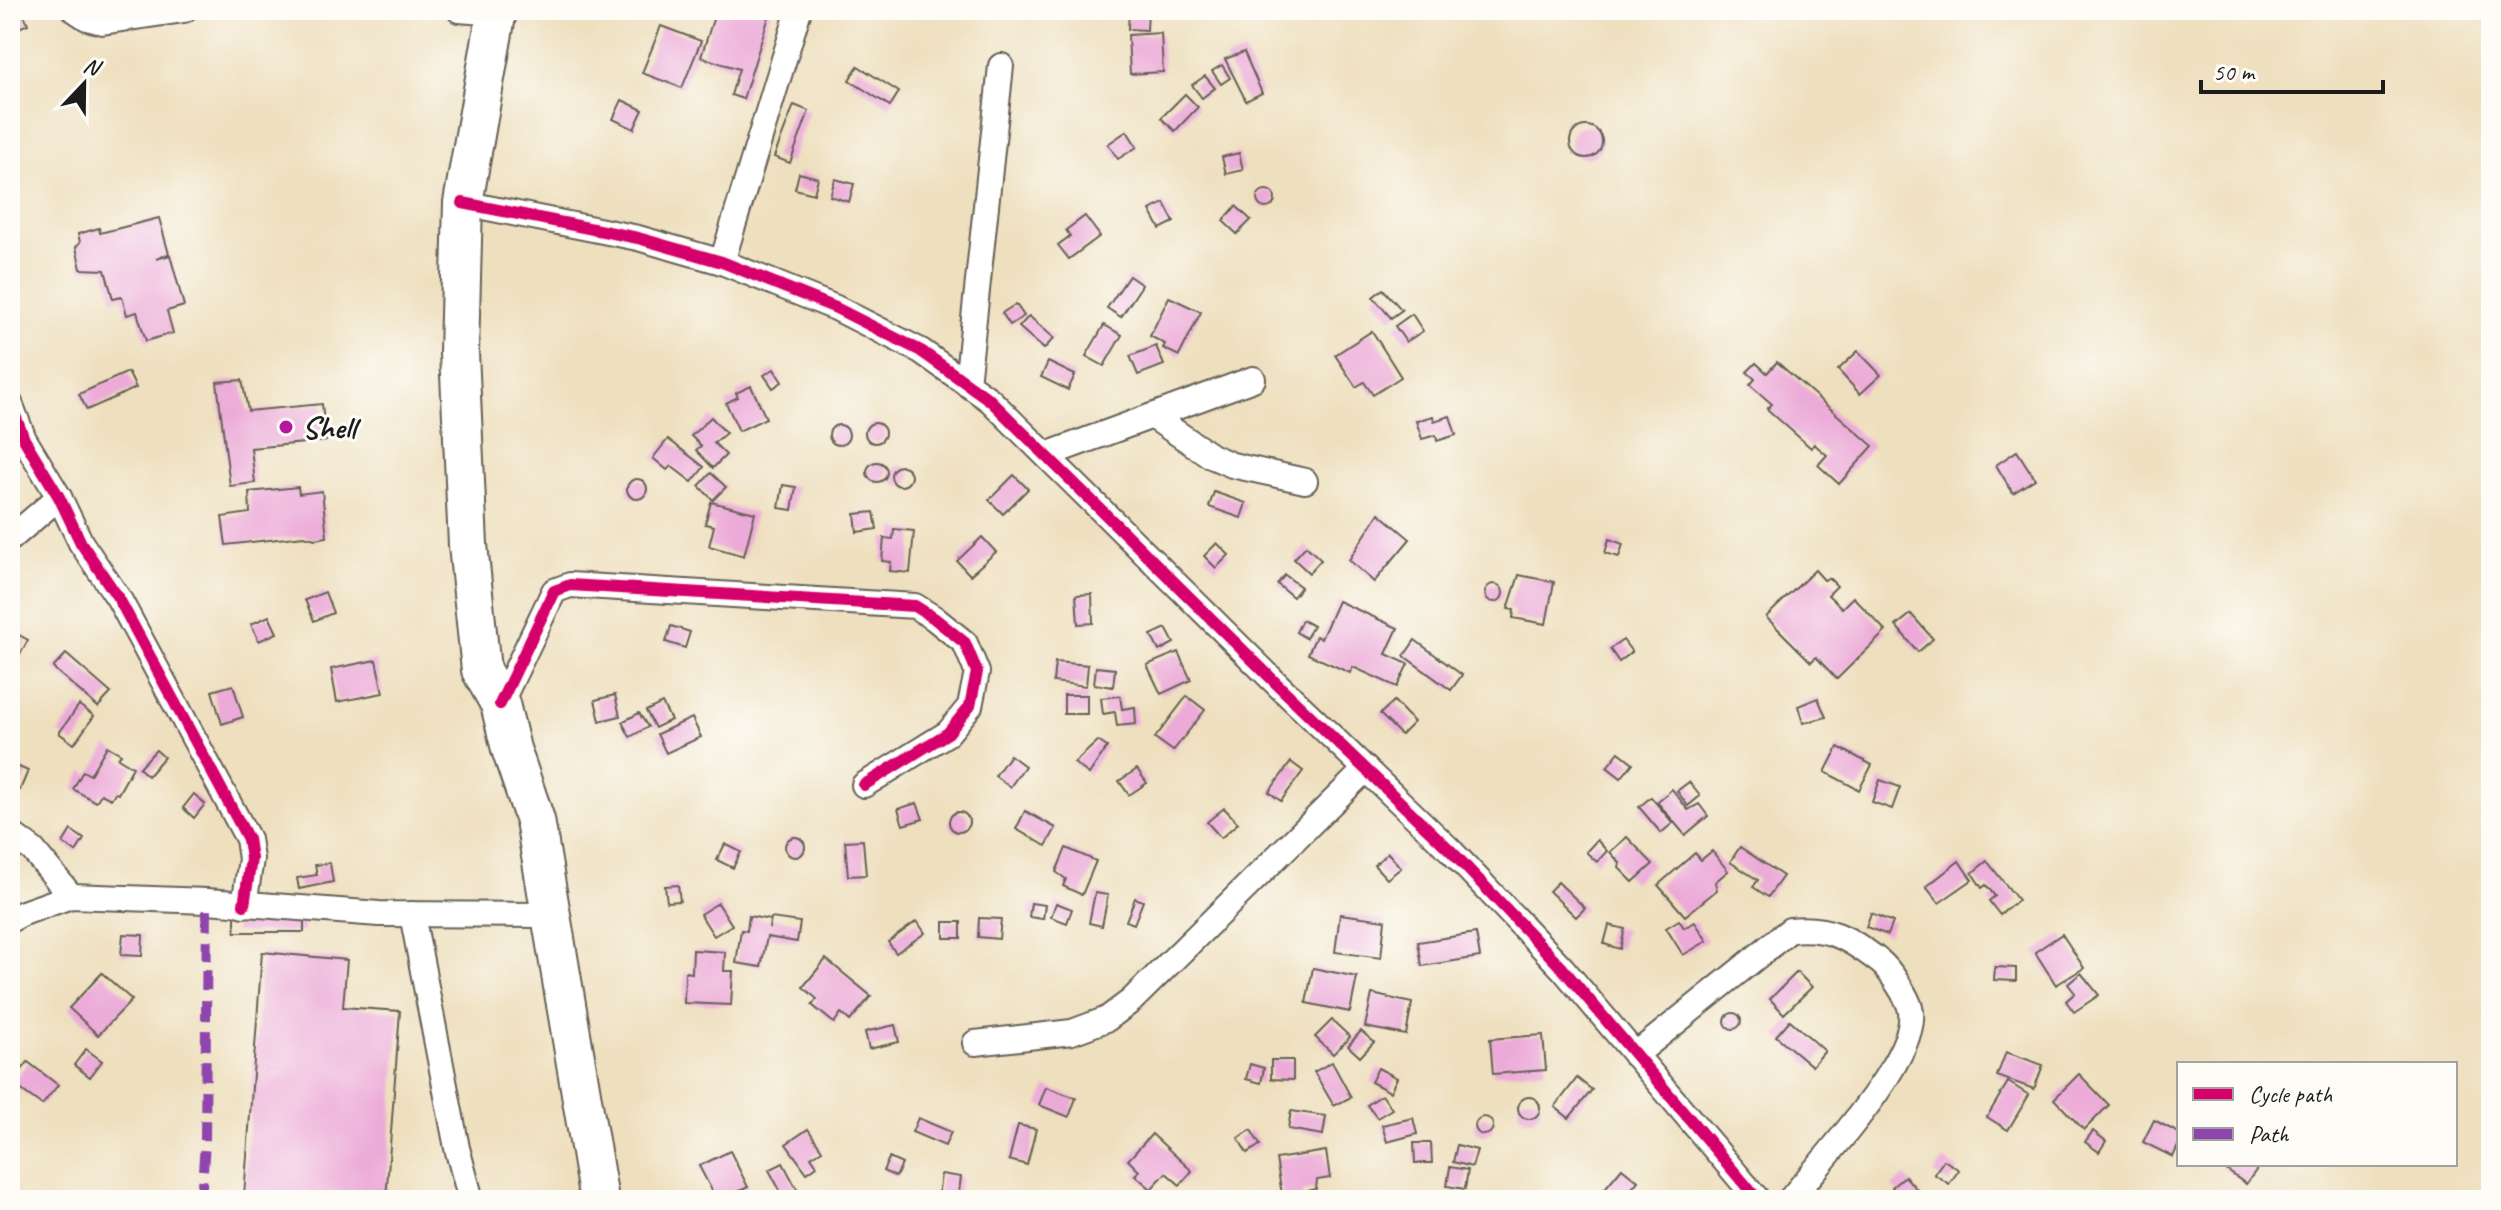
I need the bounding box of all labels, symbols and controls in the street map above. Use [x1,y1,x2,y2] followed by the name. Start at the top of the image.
[44,44,124,124] north arrow
[2201,44,2383,94] scale bar
[80,51,106,83] text: N
[2213,57,2256,87] text: 50 m
[302,407,362,448] place label: Shell
[277,418,295,436] marker: Shell
[2177,1062,2457,1166] legend
[2249,1079,2333,1109] text: Cycle path
[2249,1119,2290,1149] text: Path

